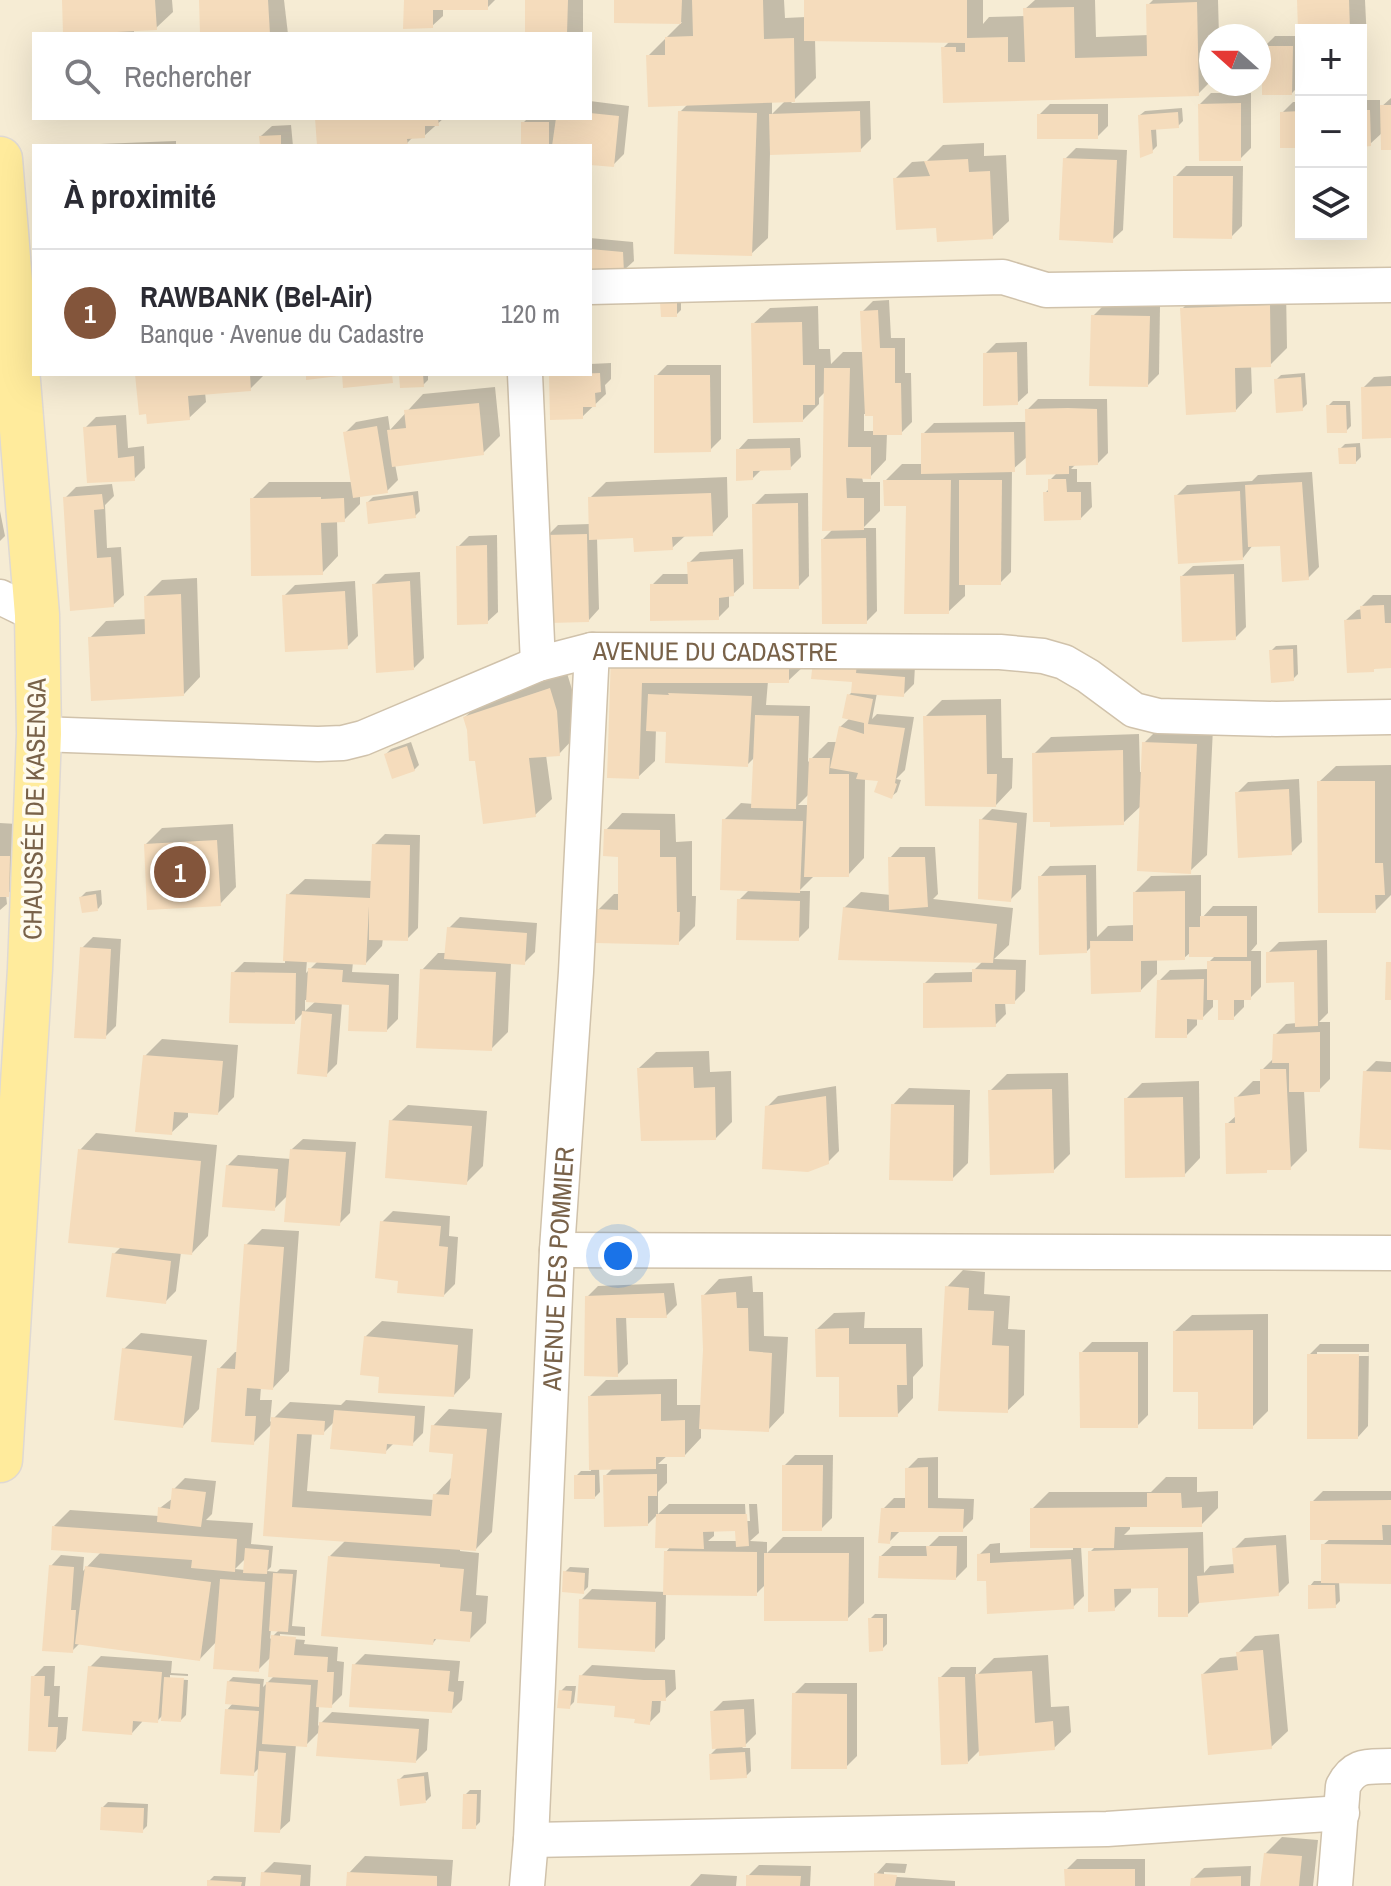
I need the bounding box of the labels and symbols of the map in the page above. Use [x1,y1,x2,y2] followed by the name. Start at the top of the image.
[1199,24,1271,96] north arrow
[592,632,838,669] street label: AVENUE DU CADASTRE
[14,677,54,940] street label: CHAUSSÉE DE KASENGA
[154,842,206,902] pin: 1
[533,1146,581,1392] street label: AVENUE DES POMMIER
[598,1236,638,1276] your location

